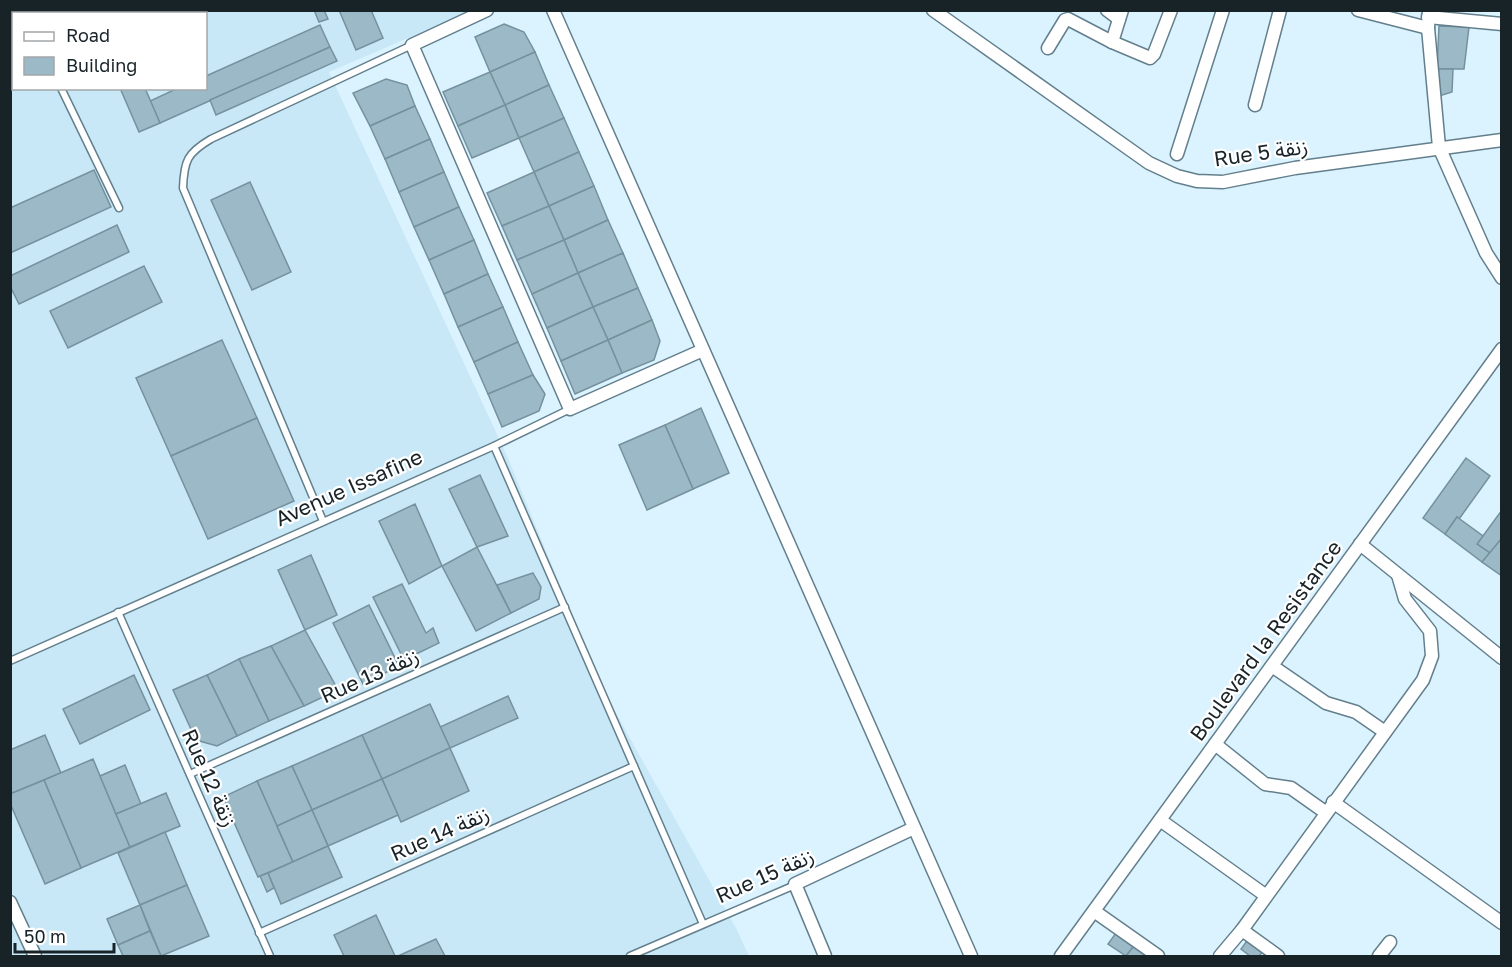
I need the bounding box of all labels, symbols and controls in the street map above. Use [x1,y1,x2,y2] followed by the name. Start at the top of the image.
[12,12,207,90] legend
[66,24,110,46] text: Road
[66,54,137,76] text: Building
[1212,133,1310,171] street label: Rue 5 زنقة
[271,443,426,531] street label: Avenue Issafine
[1184,535,1347,746] street label: Boulevard la Resistance
[316,642,423,708] street label: Rue 13 زنقة
[177,724,243,831] street label: Rue 12 زنقة
[386,800,493,866] street label: Rue 14 زنقة
[711,842,818,908] street label: Rue 15 زنقة
[15,916,114,954] scale bar
[24,925,66,947] text: 50 m

